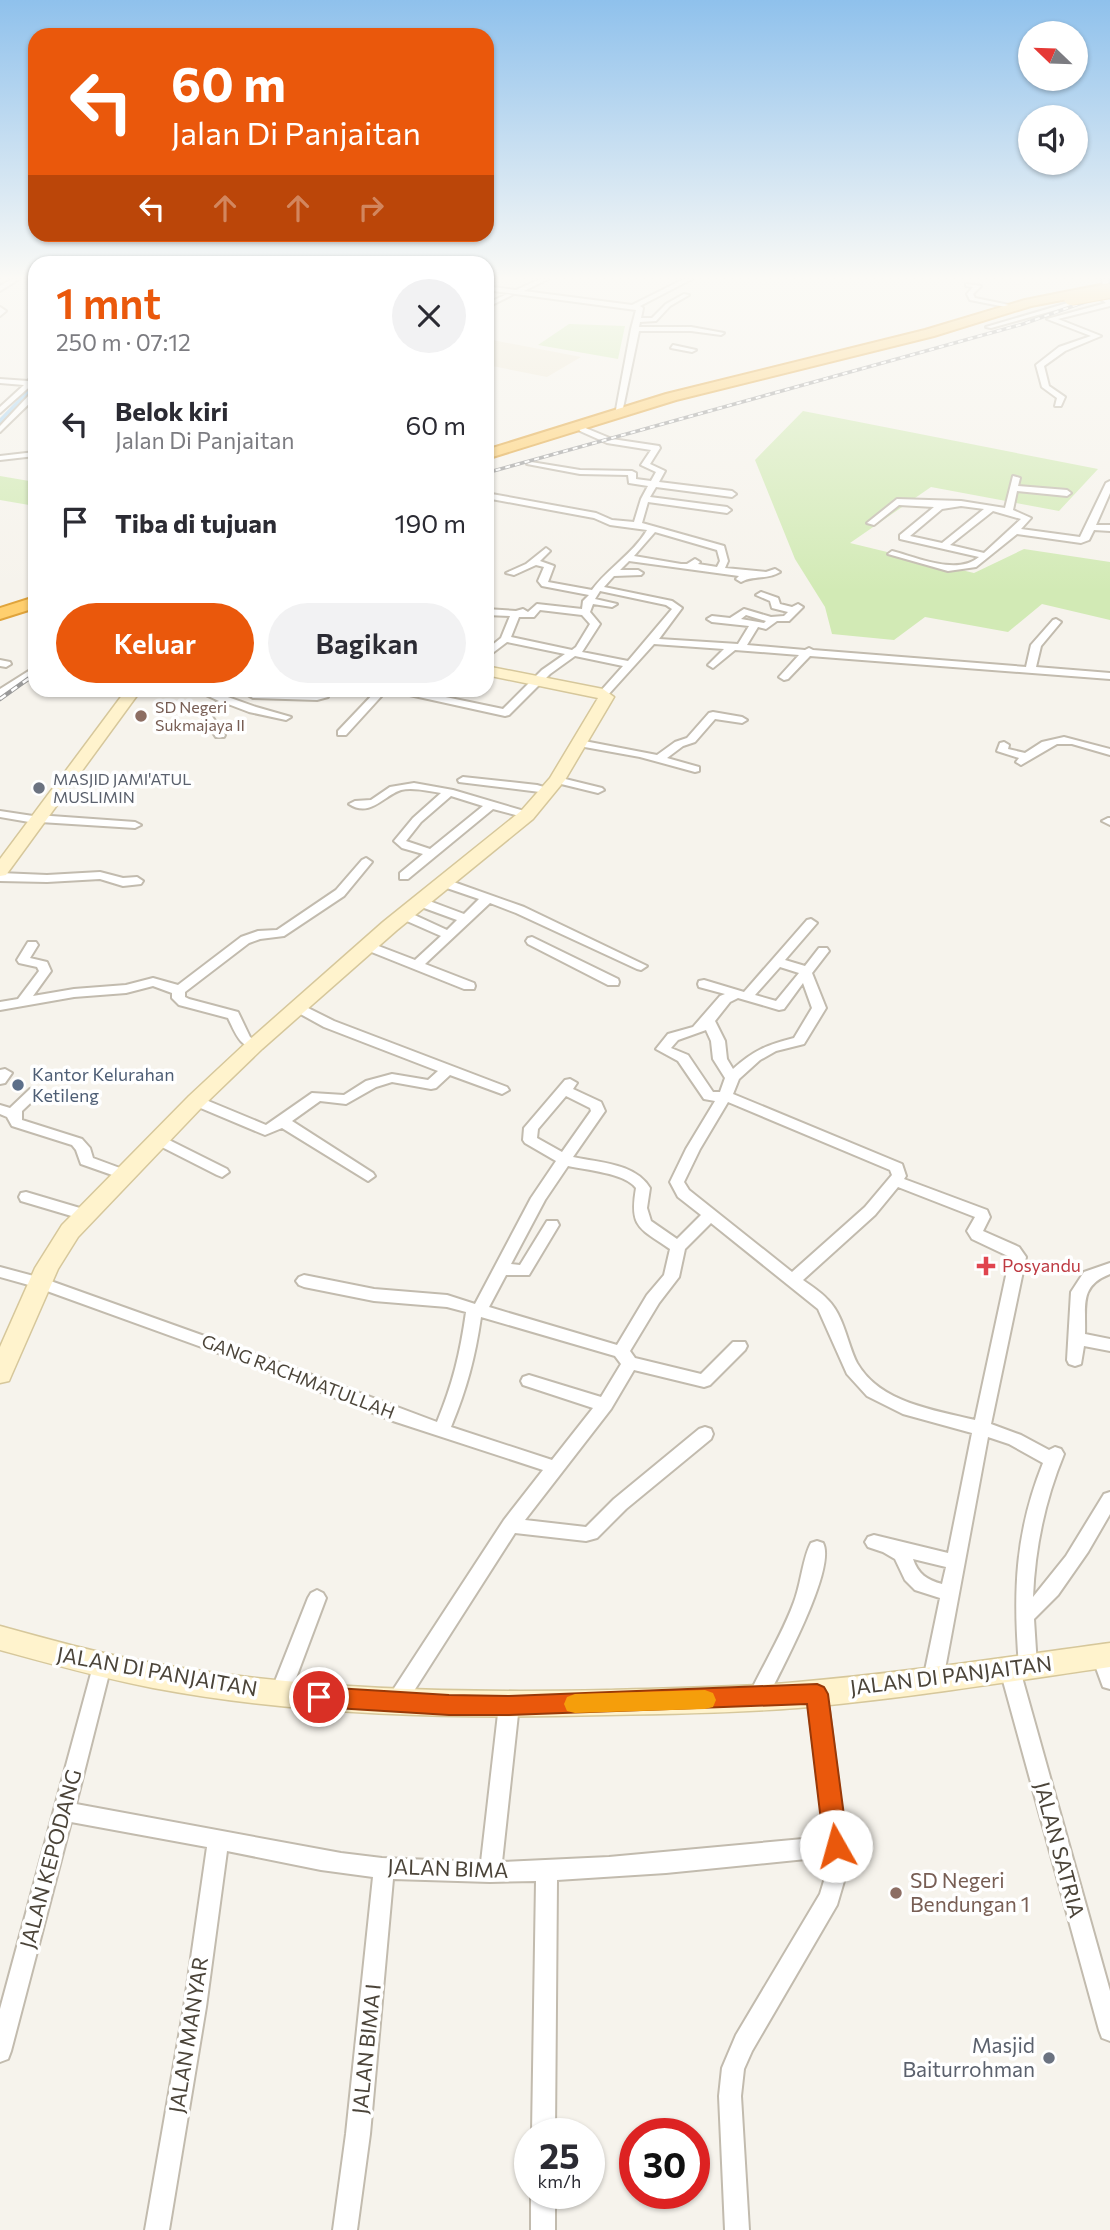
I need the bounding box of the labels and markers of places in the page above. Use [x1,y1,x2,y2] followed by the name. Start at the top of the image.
[155,697,245,734] place label: SD Negeri Sukmajaya II
[133,708,149,724] marker: SD Negeri Sukmajaya II
[53,769,191,806] place label: MASJID JAMI'ATUL MUSLIMIN
[31,780,47,796] marker: MASJID JAMI'ATUL MUSLIMIN
[32,1063,174,1106] place label: Kantor Kelurahan Ketileng
[10,1077,26,1093] marker: Kantor Kelurahan Ketileng
[1002,1254,1081,1276] place label: Posyandu
[976,1256,996,1276] marker: Posyandu
[289,1667,349,1727] pin
[910,1867,1030,1916] place label: SD Negeri Bendungan 1
[888,1885,904,1901] marker: SD Negeri Bendungan 1
[902,2032,1035,2081] place label: Masjid Baiturrohman
[1041,2050,1057,2066] marker: Masjid Baiturrohman

